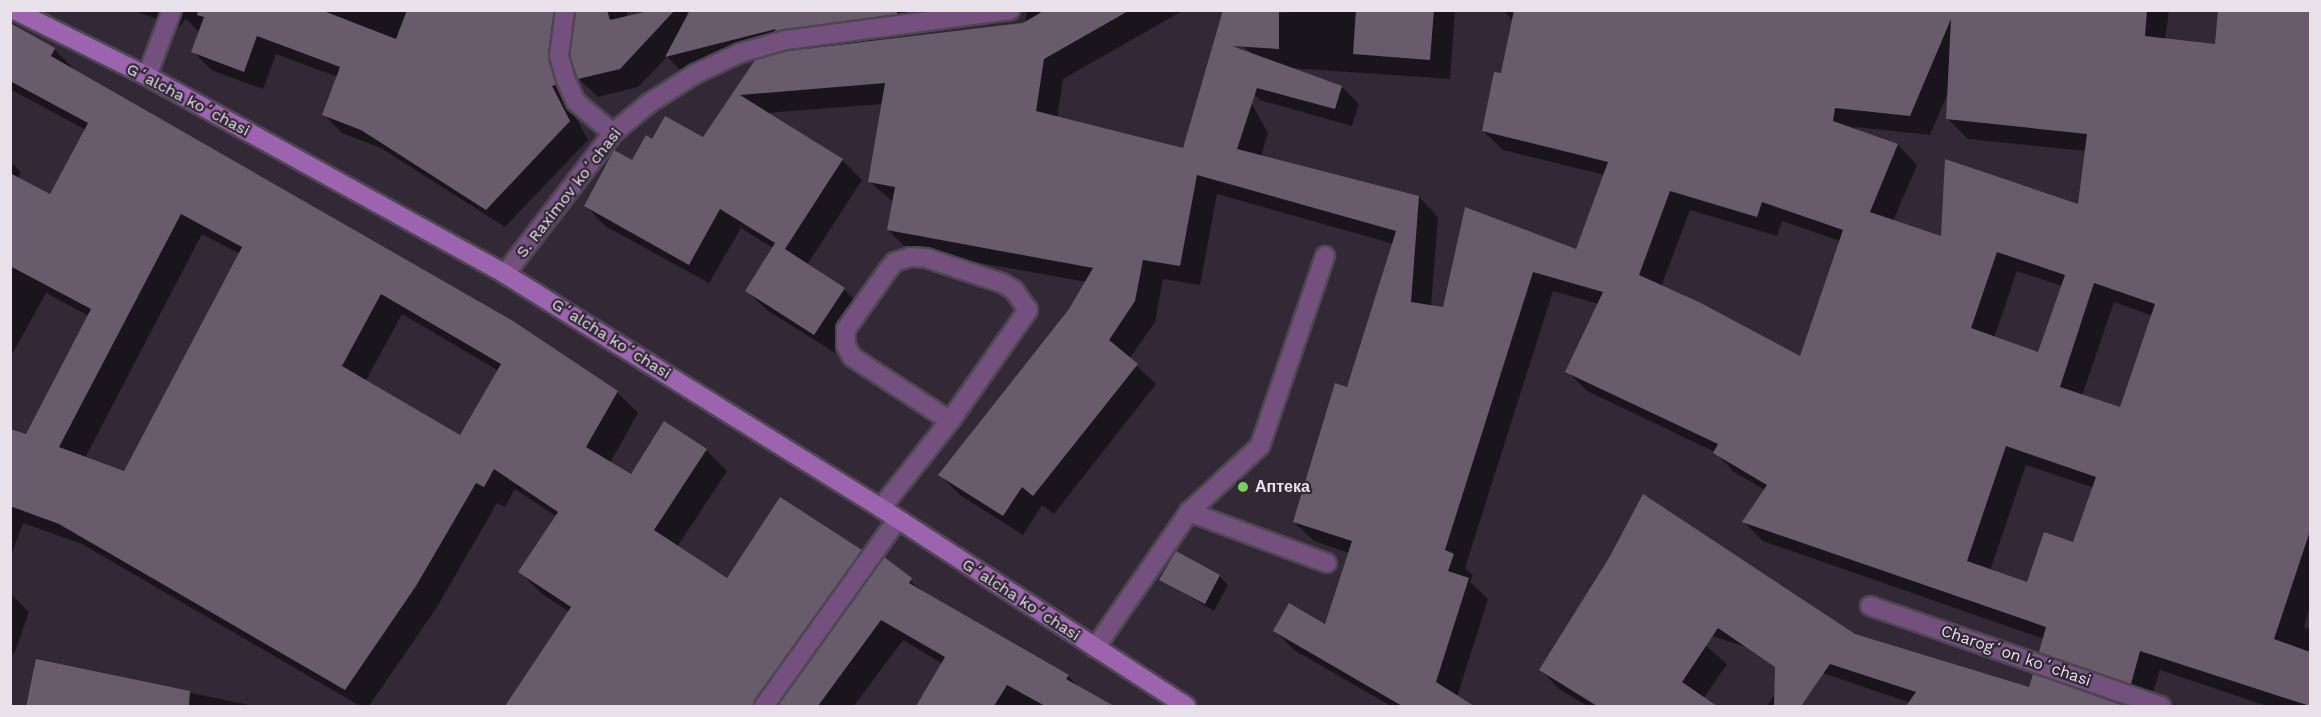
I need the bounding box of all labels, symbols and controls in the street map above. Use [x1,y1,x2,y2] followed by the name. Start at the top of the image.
[123,59,253,141] street label: Gʻalcha koʻchasi
[512,124,626,262] street label: S. Raximov koʻchasi
[548,295,674,383] street label: Gʻalcha koʻchasi
[1255,477,1310,497] place label: Аптека
[1236,480,1250,494] marker: Аптека
[958,555,1084,645] street label: Gʻalcha koʻchasi
[1938,621,2094,691] street label: Charogʻon koʻchasi

